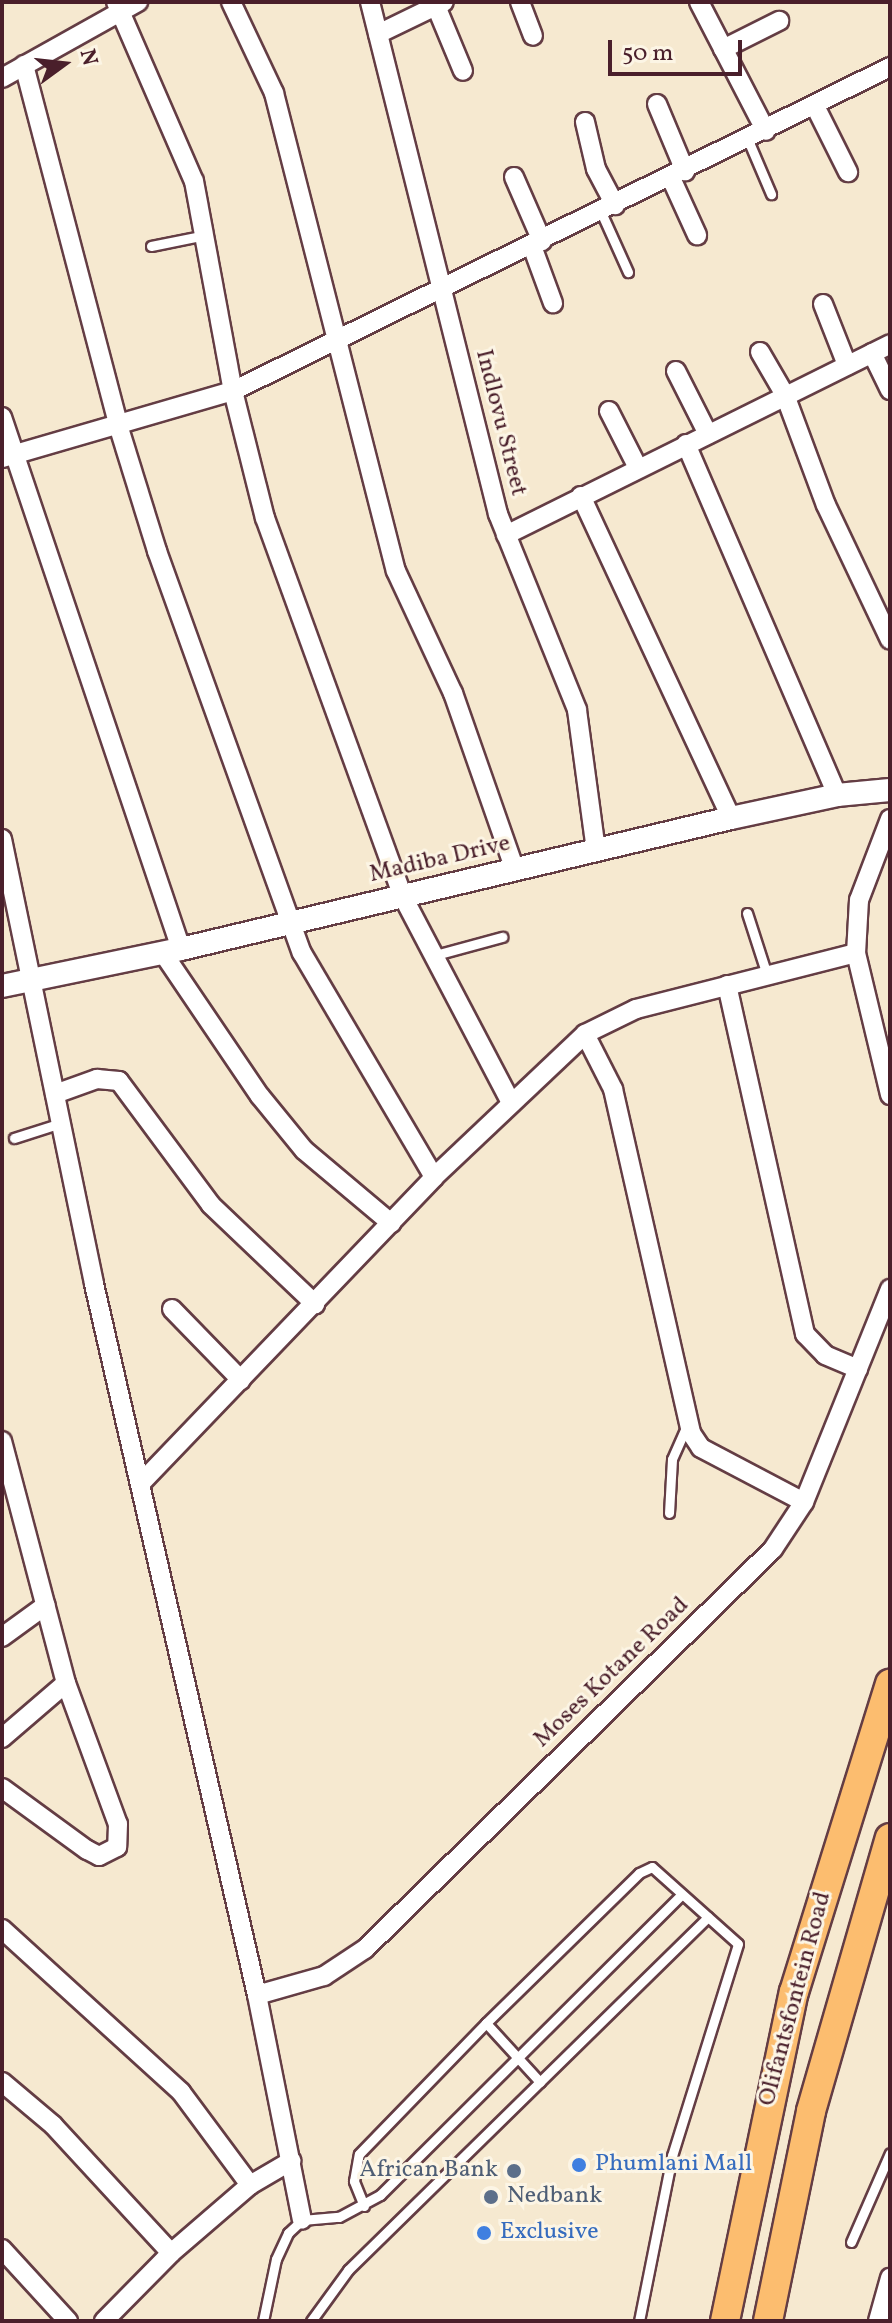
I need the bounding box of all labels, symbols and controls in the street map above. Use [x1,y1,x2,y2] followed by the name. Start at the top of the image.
[24,24,104,104] north arrow
[612,24,746,74] scale bar
[622,37,674,71] text: 50 m
[71,46,105,69] text: N
[468,347,532,499] street label: Indlovu Street
[367,830,513,890] street label: Madiba Drive
[528,1592,696,1754] street label: Moses Kotane Road
[754,1889,838,2109] street label: Olifantsfontein Road
[595,2151,752,2179] place label: Phumlani Mall
[570,2156,588,2174] marker: Phumlani Mall
[359,2157,498,2185] place label: African Bank
[505,2162,523,2180] marker: African Bank
[507,2183,602,2211] place label: Nedbank
[482,2188,500,2206] marker: Nedbank
[500,2219,599,2247] place label: Exclusive
[475,2224,493,2242] marker: Exclusive

